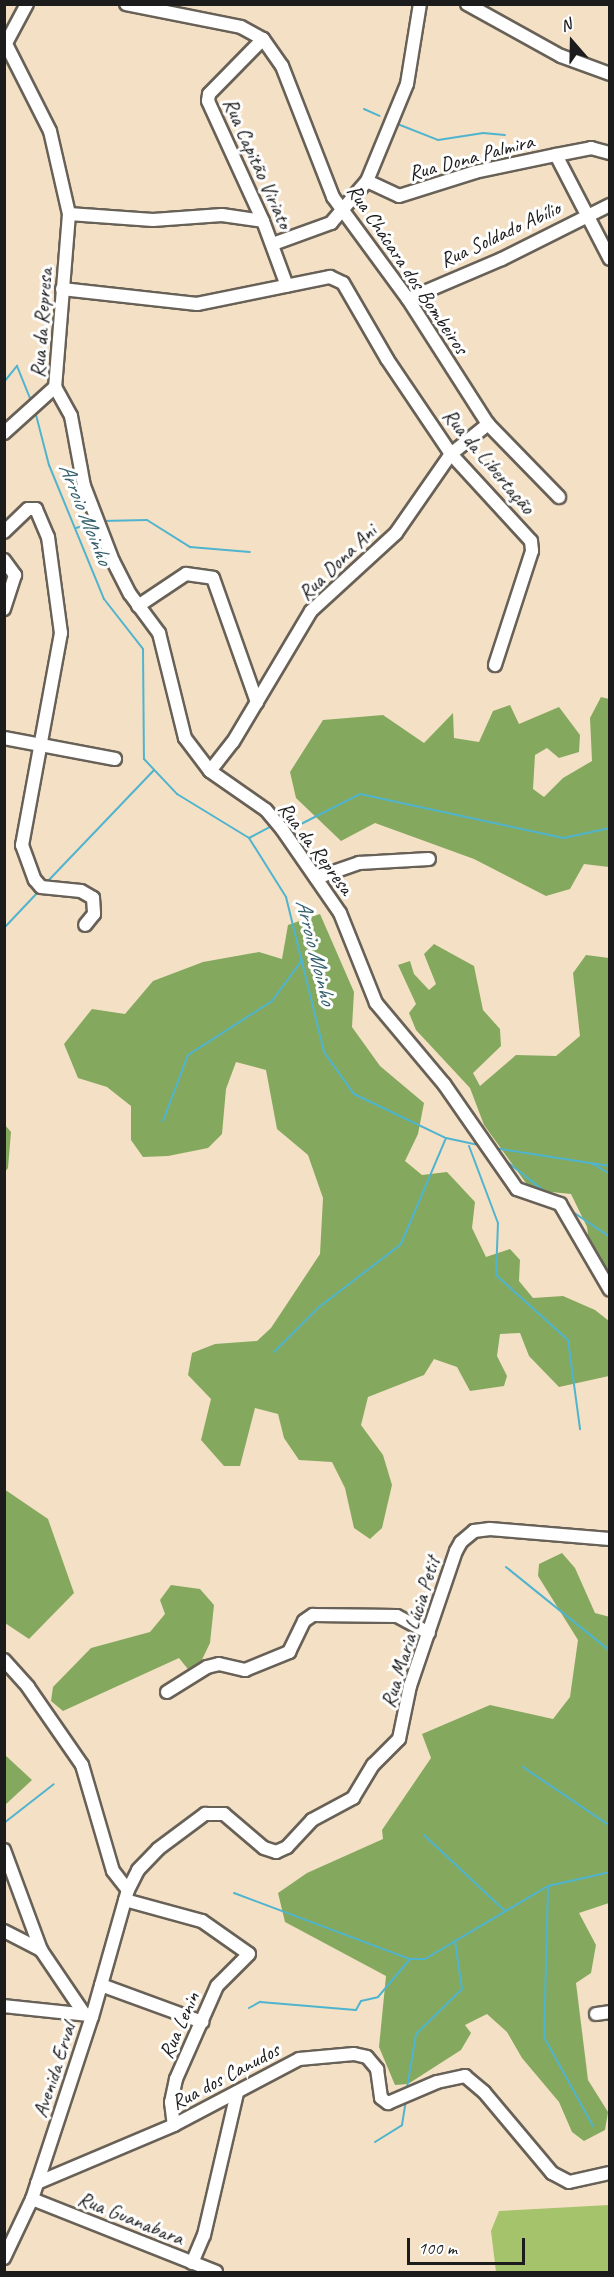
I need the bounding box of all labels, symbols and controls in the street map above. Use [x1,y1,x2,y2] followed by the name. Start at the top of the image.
[542,12,602,72] north arrow
[558,14,574,36] text: N
[218,94,298,232] street label: Rua Capitão Viriato
[405,128,537,186] street label: Rua Dona Palmira
[342,180,474,358] street label: Rua Chácara dos Bombeiros
[436,195,564,273] street label: Rua Soldado Abílio
[25,267,57,379] street label: Rua da Represa
[437,403,541,519] street label: Rua da Libertação
[53,459,117,569] water label: Arroio Moinho
[293,519,381,605] street label: Rua Dona Ani
[273,796,359,900] street label: Rua da Represa
[289,897,341,1007] water label: Arroio Moinho
[375,1553,445,1711] street label: Rua Maria Lúcia Petit
[153,1988,205,2062] street label: Rua Lenin
[27,2020,81,2120] street label: Avenida Erval
[167,2037,283,2115] street label: Rua dos Canudos
[75,2186,187,2250] street label: Rua Guanabara
[410,2226,528,2264] scale bar
[418,2237,457,2259] text: 100 m

